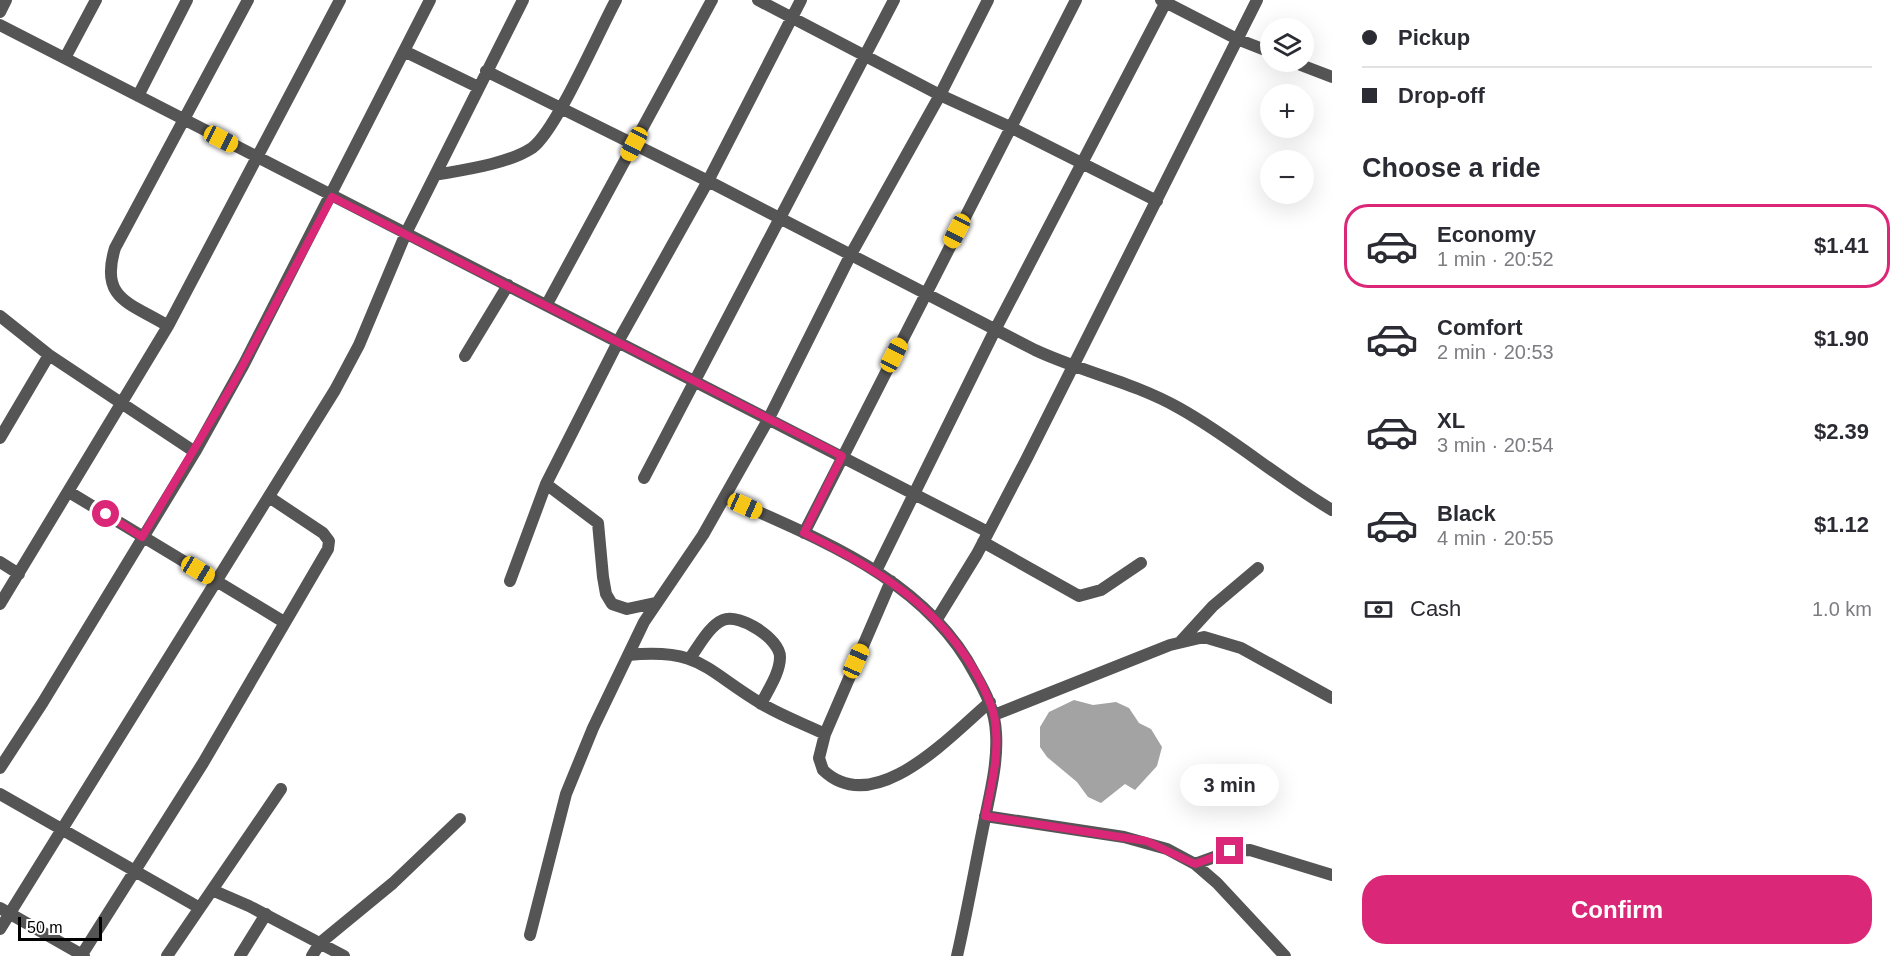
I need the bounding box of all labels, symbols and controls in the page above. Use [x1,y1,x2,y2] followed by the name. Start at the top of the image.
[1260,18,1314,204] map controls
[1260,18,1314,72] button: layers
[1398,25,1470,50] text: Pickup
[1398,83,1485,108] text: Drop-off
[1260,84,1314,138] button: +
[201,123,241,155] car
[618,124,650,164] car
[1260,150,1314,204] button: −
[1362,153,1541,183] text: Choose a ride
[941,211,973,251] car
[1365,219,1419,273] icon: car
[1437,222,1536,247] text: Economy
[1814,233,1869,258] text: $1.41
[1437,248,1554,270] text: 1 min · 20:52
[1365,312,1419,366] icon: car
[1437,315,1523,340] text: Comfort
[1814,326,1869,351] text: $1.90
[878,335,910,375] car
[1437,341,1554,363] text: 2 min · 20:53
[1365,405,1419,459] icon: car
[1437,408,1465,433] text: XL
[1814,419,1869,444] text: $2.39
[1437,434,1554,456] text: 3 min · 20:54
[725,490,765,522] car
[1365,498,1419,552] icon: car
[92,500,119,527] route start
[1437,501,1496,526] text: Black
[1814,512,1869,537] text: $1.12
[1437,527,1554,549] text: 4 min · 20:55
[178,553,218,587] car
[1362,593,1395,626] icon: cash
[1410,596,1461,621] text: Cash
[1812,598,1872,620] text: 1.0 km
[840,641,872,681] car
[1180,764,1280,806] callout: 3 min
[1203,774,1256,796] text: 3 min
[1216,837,1243,864] route end
[1362,875,1872,944] button: Confirm
[18,914,102,942] scale bar
[27,919,63,936] text: 50 m

